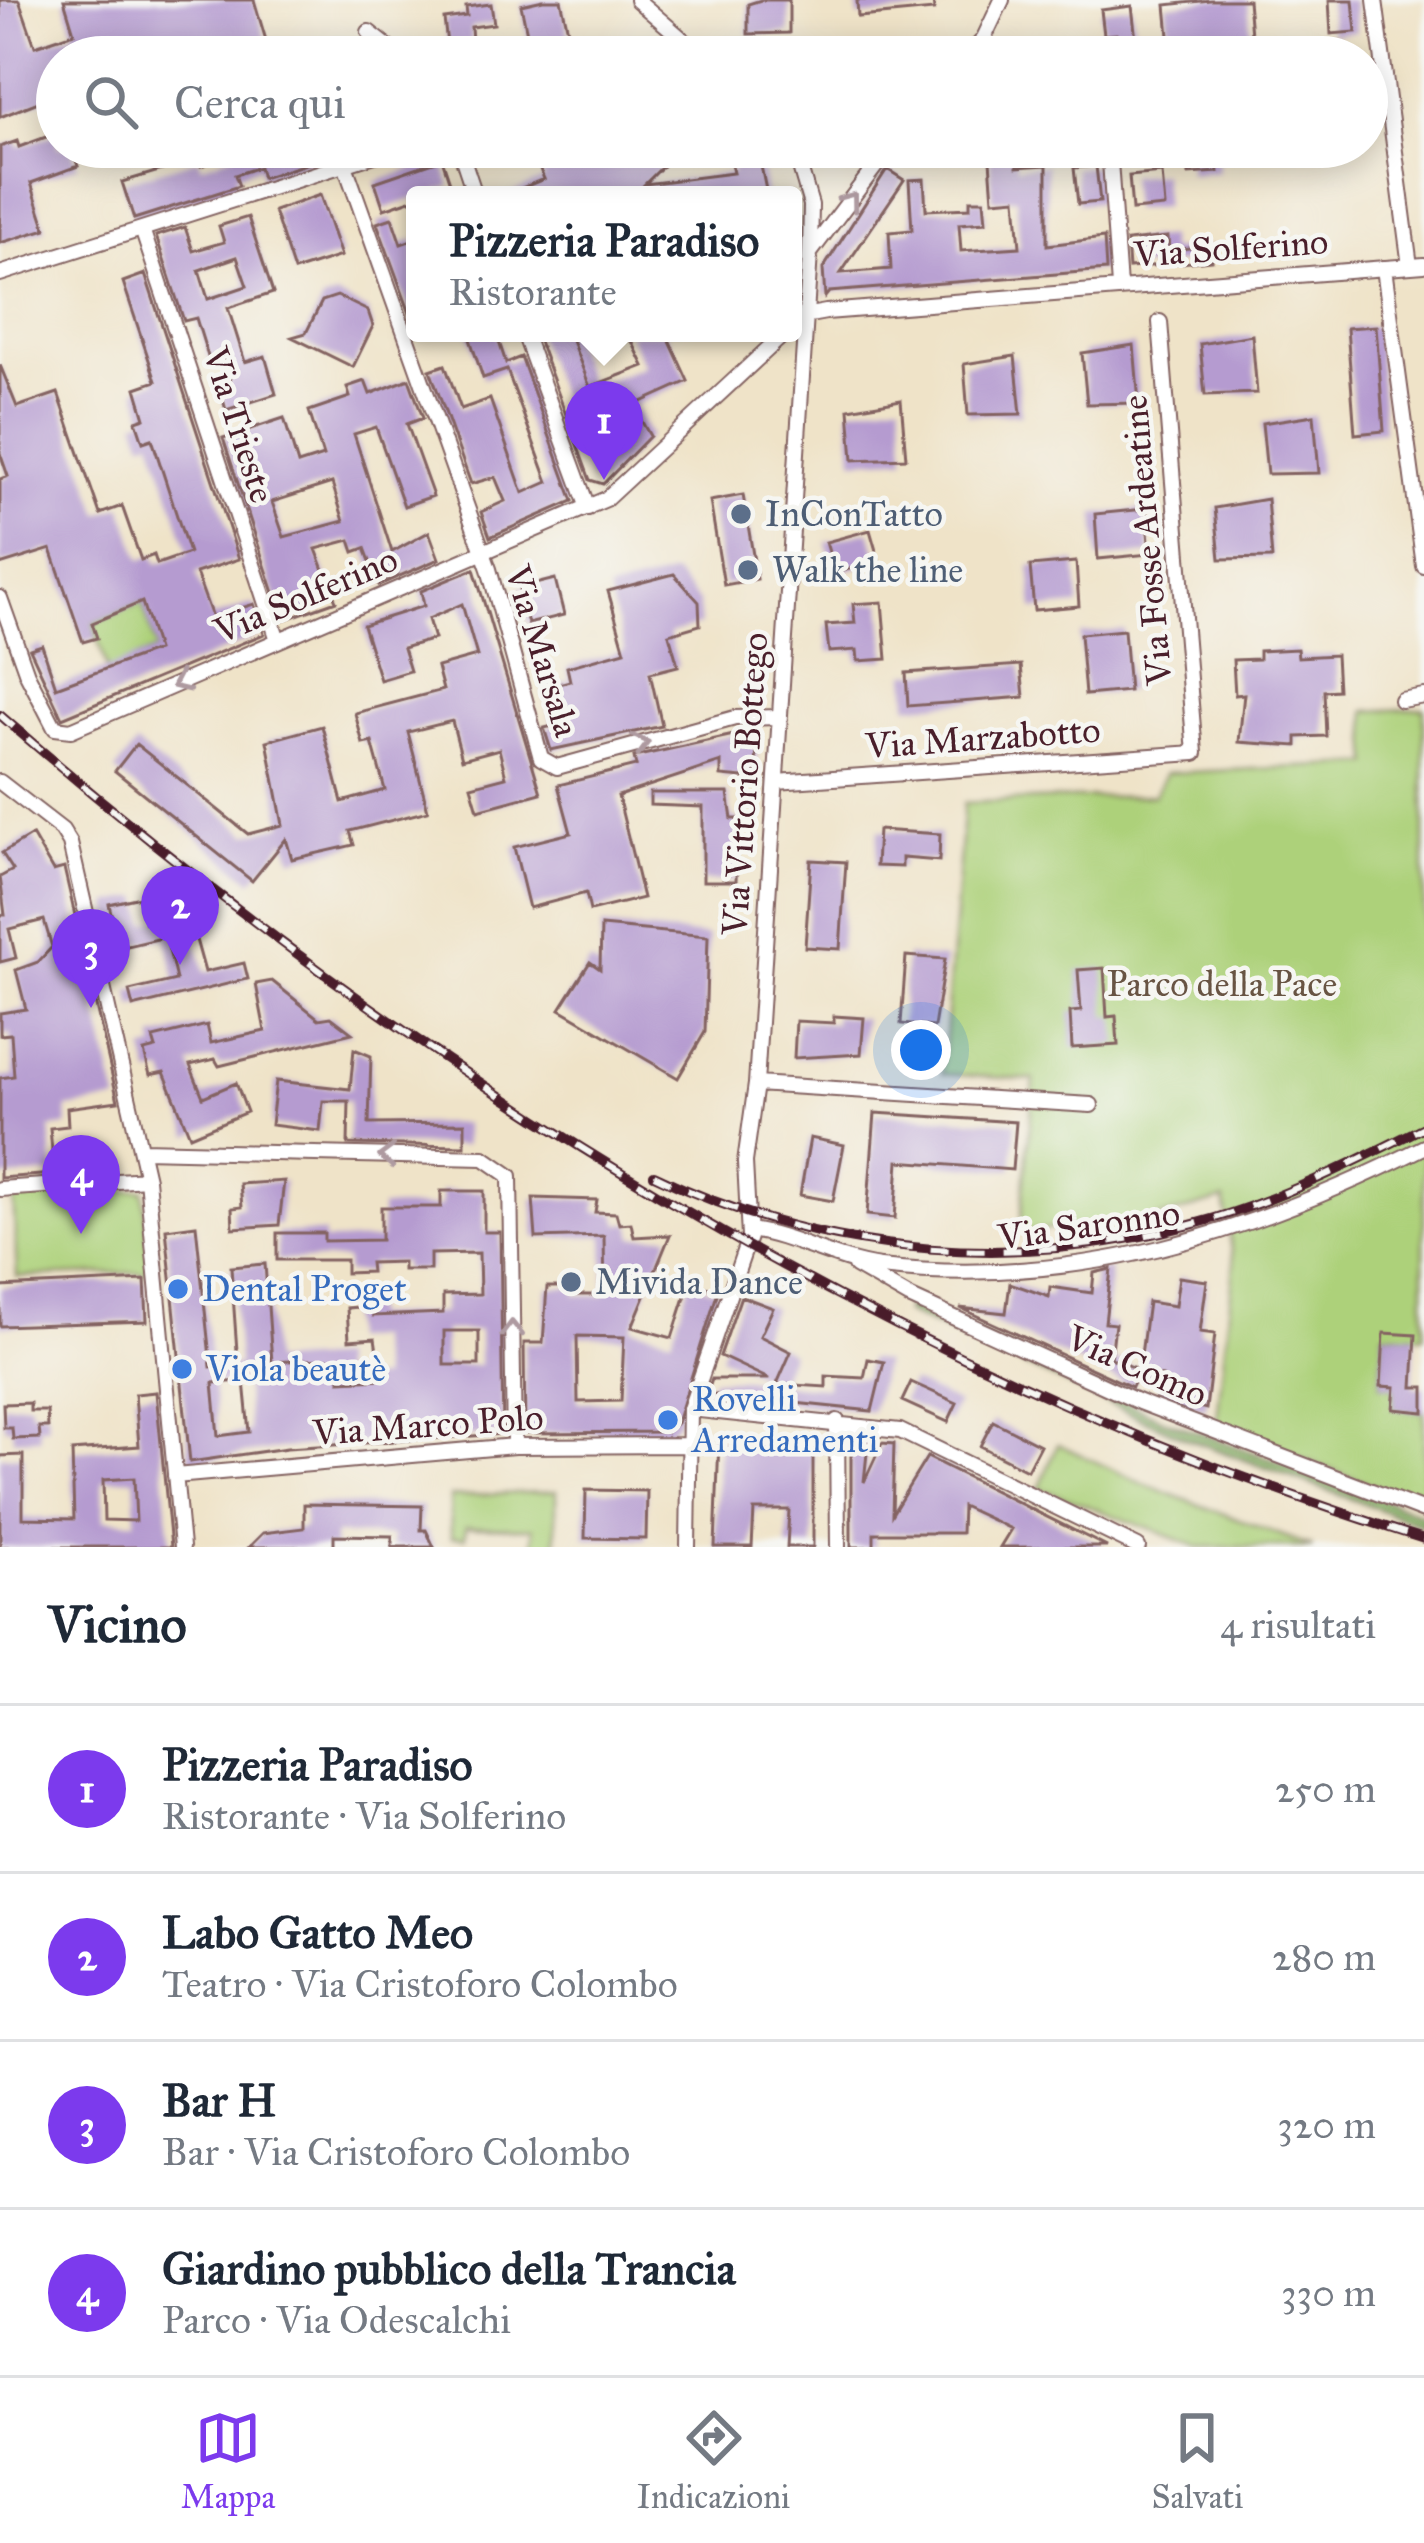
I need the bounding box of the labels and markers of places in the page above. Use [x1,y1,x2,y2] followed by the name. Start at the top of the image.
[565,381,643,480] pin: 1
[765,492,943,536] place label: InConTatto
[728,501,754,527] marker: InConTatto
[772,548,963,592] place label: Walk the line
[735,557,761,583] marker: Walk the line
[141,866,219,965] pin: 2
[52,909,130,1008] pin: 3
[42,1135,120,1234] pin: 4
[595,1260,803,1304] place label: Mivida Dance
[202,1267,407,1311] place label: Dental Proget
[558,1269,584,1295] marker: Mivida Dance
[165,1276,191,1302] marker: Dental Proget
[205,1347,386,1391] place label: Viola beautè
[169,1356,195,1382] marker: Viola beautè
[690,1377,878,1462] place label: Rovelli Arredamenti
[655,1407,681,1433] marker: Rovelli Arredamenti

